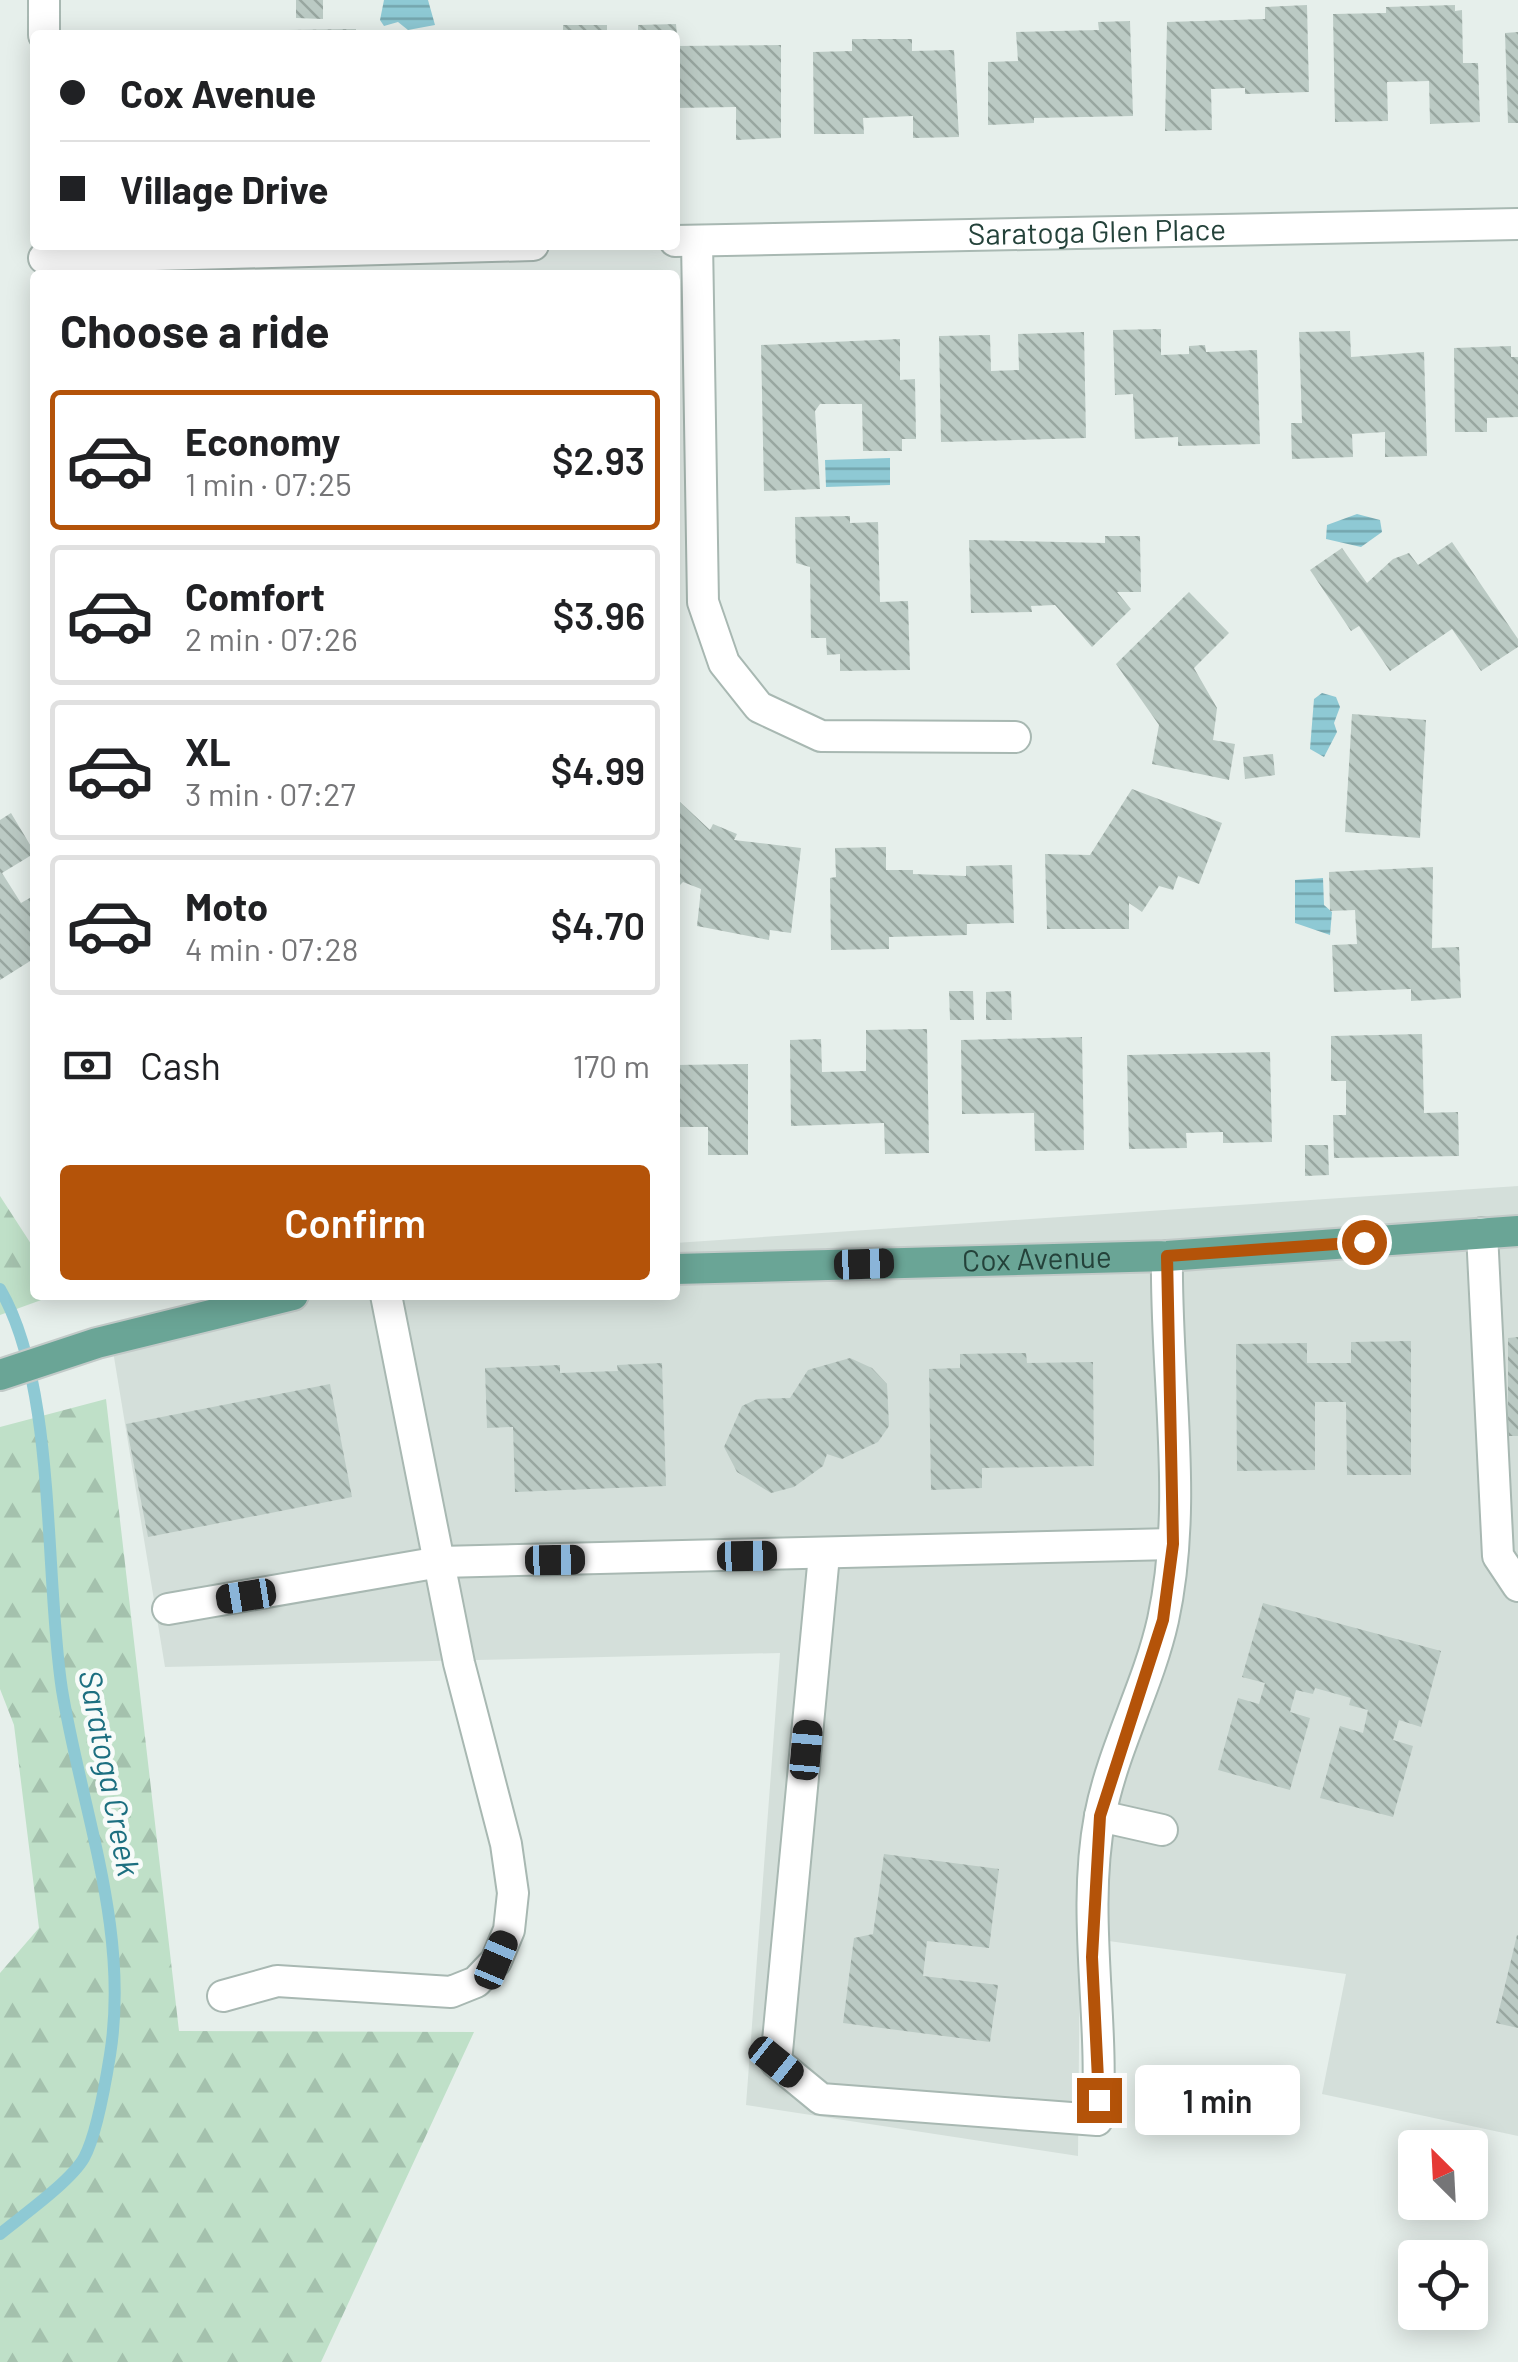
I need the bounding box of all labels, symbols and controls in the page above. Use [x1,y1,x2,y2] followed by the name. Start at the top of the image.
[120,70,316,116] text: Cox Avenue
[120,166,328,212] text: Village Drive
[967,210,1226,251] street label: Saratoga Glen Place
[60,303,330,357] text: Choose a ride
[65,415,155,505] icon: car
[185,418,340,464] text: Economy
[552,437,645,483] text: $2.93
[185,464,352,502] text: 1 min · 07:25
[65,570,155,660] icon: car
[185,573,325,619] text: Comfort
[553,592,645,638] text: $3.96
[185,619,358,657] text: 2 min · 07:26
[65,725,155,815] icon: car
[185,728,231,774] text: XL
[551,747,645,793] text: $4.99
[185,774,356,812] text: 3 min · 07:27
[65,880,155,970] icon: car
[185,883,268,929] text: Moto
[551,902,645,948] text: $4.70
[185,929,358,967] text: 4 min · 07:28
[60,1038,115,1093] icon: cash
[140,1042,221,1088] text: Cash
[573,1046,650,1084] text: 170 m
[60,1165,650,1280] button: Confirm
[1342,1220,1387,1265] route start
[961,1237,1112,1277] street label: Cox Avenue
[833,1248,895,1280] car
[717,1540,777,1572] car
[525,1544,585,1576] car
[214,1576,278,1616] car
[72,1666,150,1879] water label: Saratoga Creek
[788,1719,824,1781] car
[470,1927,522,1993] car
[743,2031,809,2093] car
[1134,2065,1299,2135] callout: 1 min
[1077,2078,1122,2123] route end
[1183,2081,1252,2119] text: 1 min
[1398,2130,1488,2220] north arrow
[1398,2130,1488,2330] map controls
[1398,2240,1488,2330] button: locate

